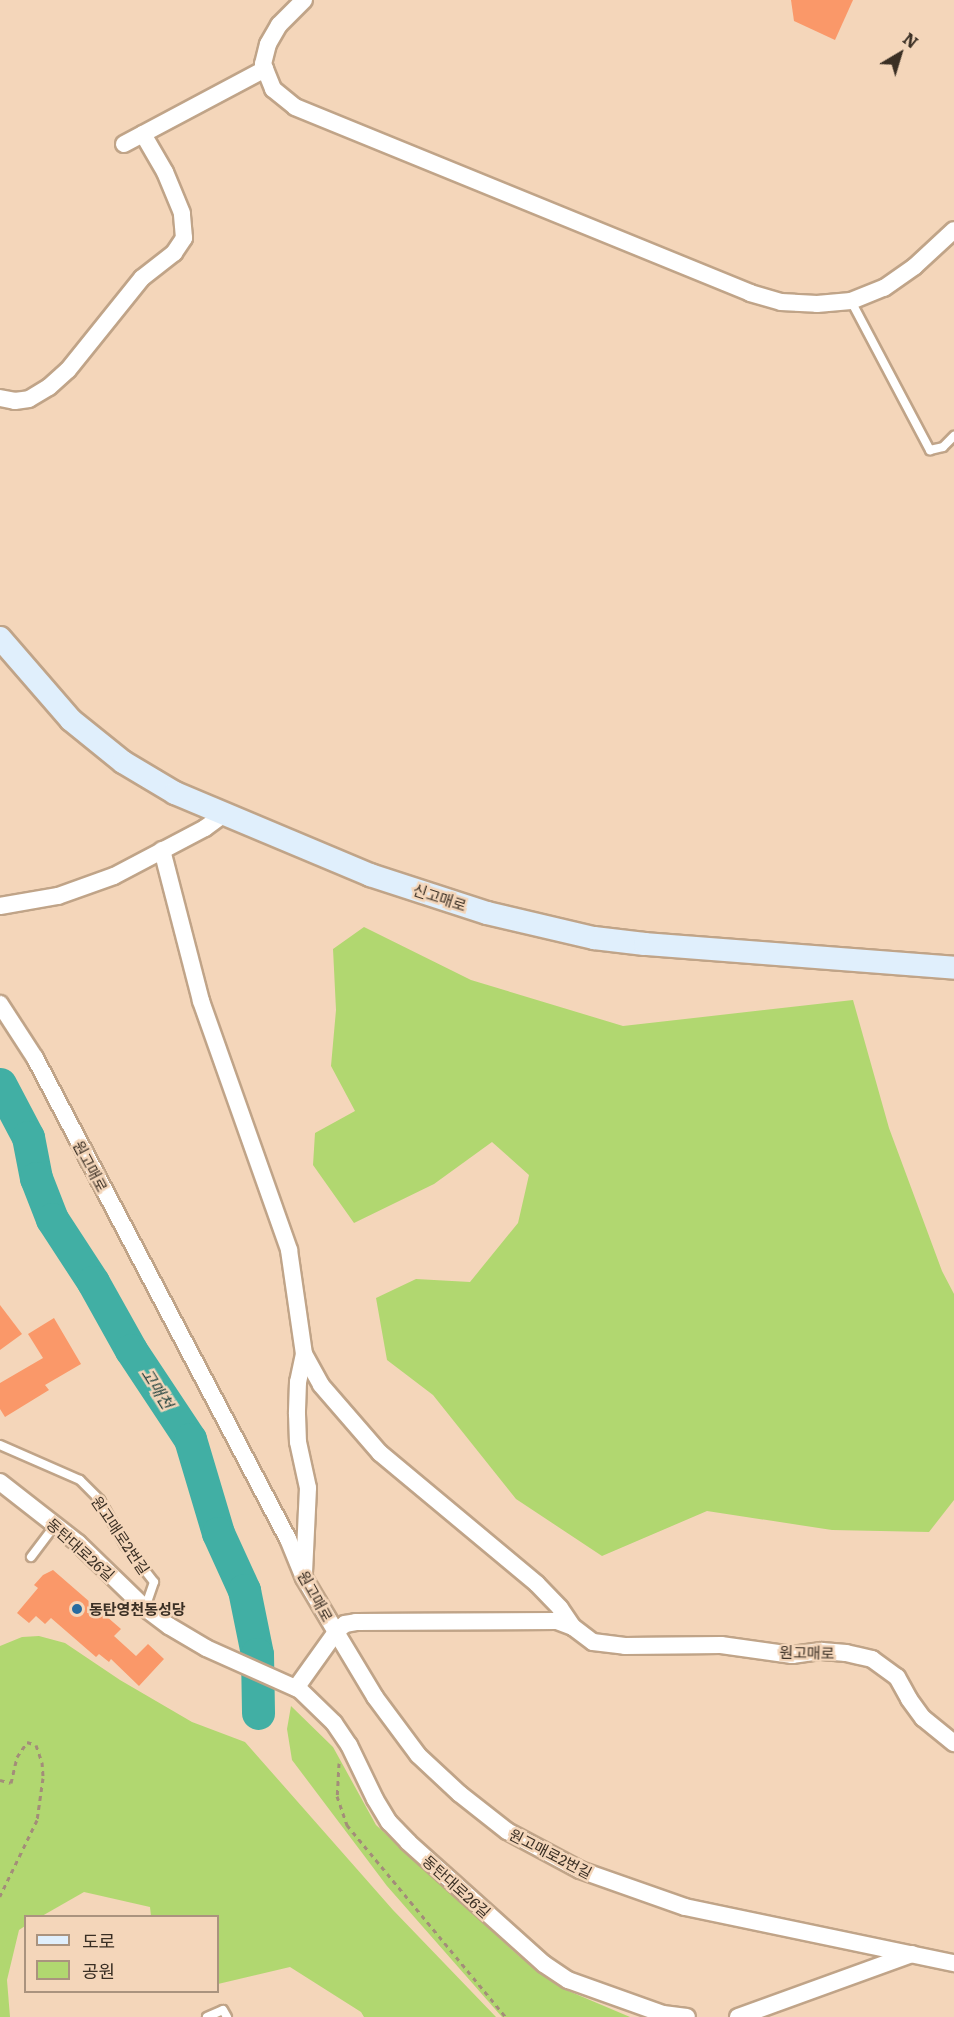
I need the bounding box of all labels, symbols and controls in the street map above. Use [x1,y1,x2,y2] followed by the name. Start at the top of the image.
[870,24,930,84] north arrow
[898,26,924,53] text: N
[411,880,469,914] street label: 신고매로
[70,1137,112,1195] street label: 원고매로
[138,1364,178,1412] water label: 고매천
[88,1492,154,1578] street label: 원고매로2번길
[44,1514,118,1584] street label: 동탄대로26길
[295,1567,337,1625] street label: 원고매로
[89,1600,186,1618] place label: 동탄영천동성당
[70,1602,84,1616] marker: 동탄영천동성당
[779,1643,835,1661] street label: 원고매로
[507,1824,595,1882] street label: 원고매로2번길
[420,1851,494,1921] street label: 동탄대로26길
[24,1915,219,1993] legend
[82,1927,115,1954] text: 도로
[82,1957,115,1984] text: 공원

